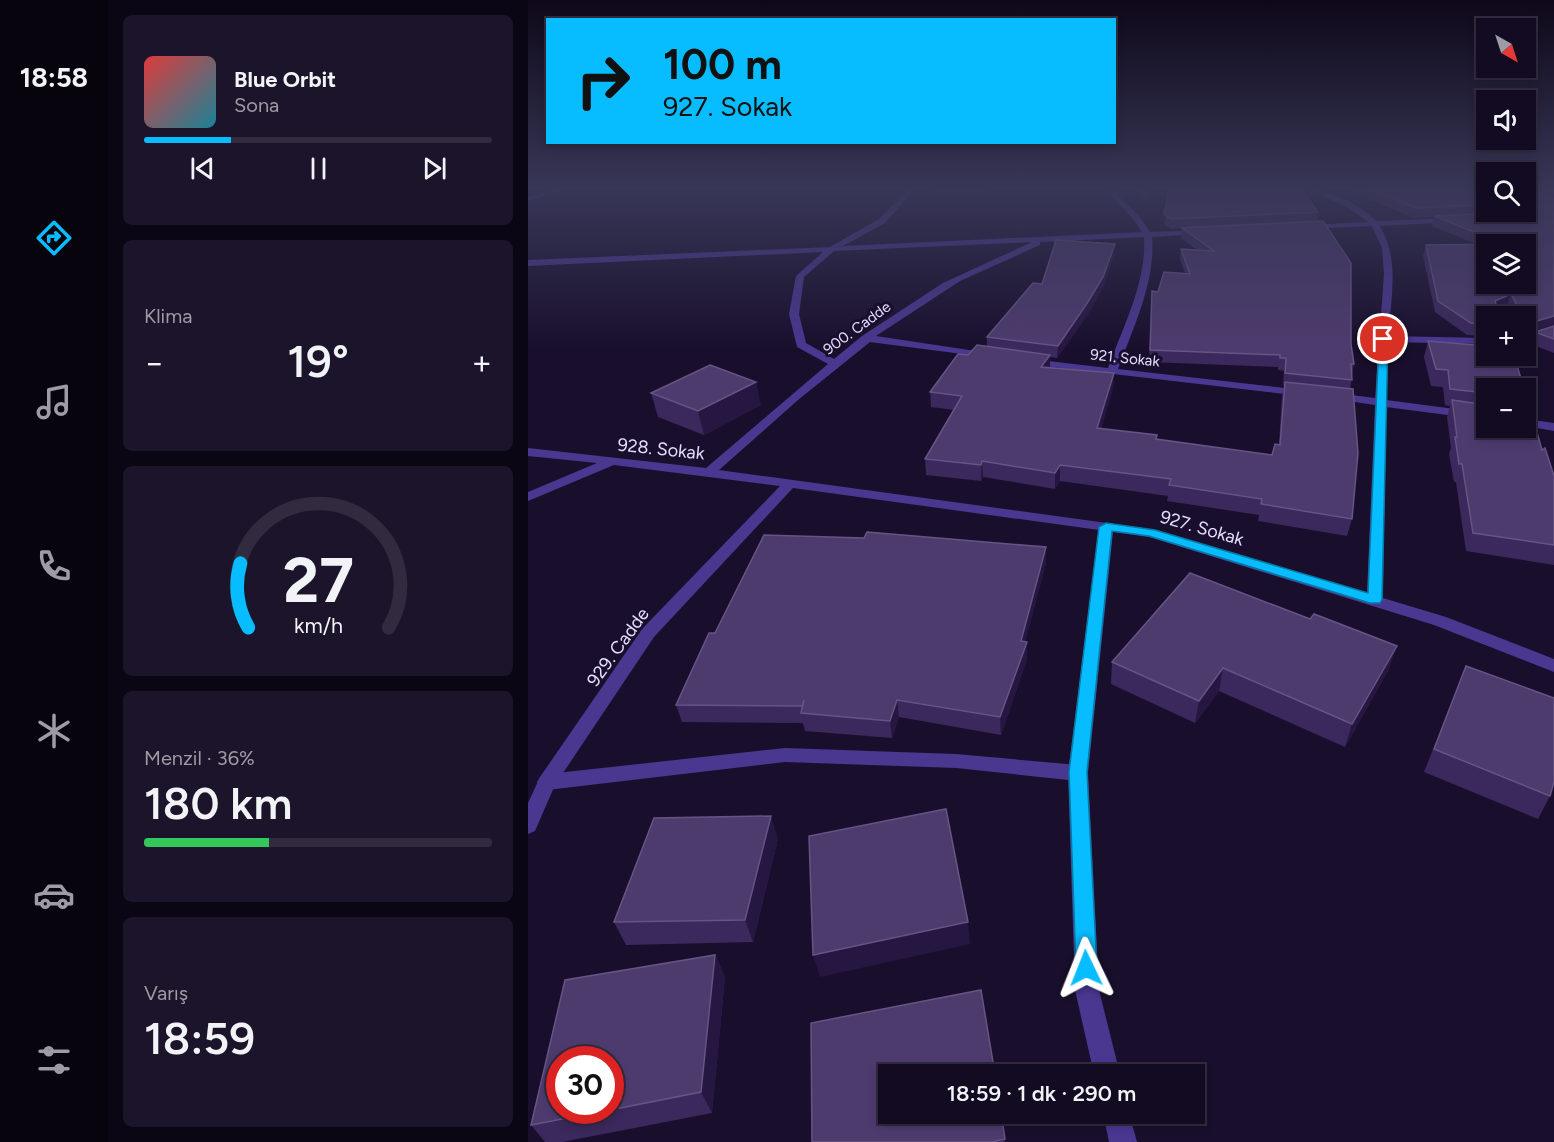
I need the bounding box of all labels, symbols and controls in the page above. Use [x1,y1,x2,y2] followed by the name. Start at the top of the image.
[1476,18,1536,78] north arrow
[1476,18,1536,438] map controls
[663,39,782,90] text: 100 m
[564,42,642,120] icon: right
[20,61,88,94] text: 18:58
[234,66,336,93] text: Blue Orbit
[663,90,792,123] text: 927. Sokak
[1476,90,1536,150] button: sound
[234,93,279,117] text: Sona
[186,152,219,185] icon: previous
[302,152,335,185] icon: pause
[418,152,451,185] icon: next
[1476,162,1536,222] button: search
[33,217,75,259] icon: directions
[1476,234,1536,294] button: layers
[820,298,894,358] street label: 900. Cadde
[144,304,192,328] text: Klima
[1476,306,1536,366] button: +
[1357,313,1408,364] pin
[1366,322,1399,355] icon: arrive
[287,334,349,388] text: 19°
[144,343,165,382] text: −
[471,343,492,382] text: +
[1089,345,1161,371] street label: 921. Sokak
[1476,378,1536,438] button: −
[33,381,75,423] icon: music
[616,433,706,465] street label: 928. Sokak
[1158,506,1247,551] street label: 927. Sokak
[283,543,353,618] text: 27
[33,545,75,587] icon: phone
[582,603,654,691] street label: 929. Cadde
[294,613,342,638] text: km/h
[33,710,75,752] icon: climate
[144,746,255,770] text: Menzil · 36%
[144,776,292,830] text: 180 km
[33,874,75,916] icon: car
[1054,936,1118,1000] position arrow
[144,981,188,1005] text: Varış
[144,1011,255,1065] text: 18:59
[33,1039,75,1081] icon: filters
[546,1046,624,1124] speed limit sign: 30
[947,1080,1136,1107] text: 18:59 · 1 dk · 290 m

